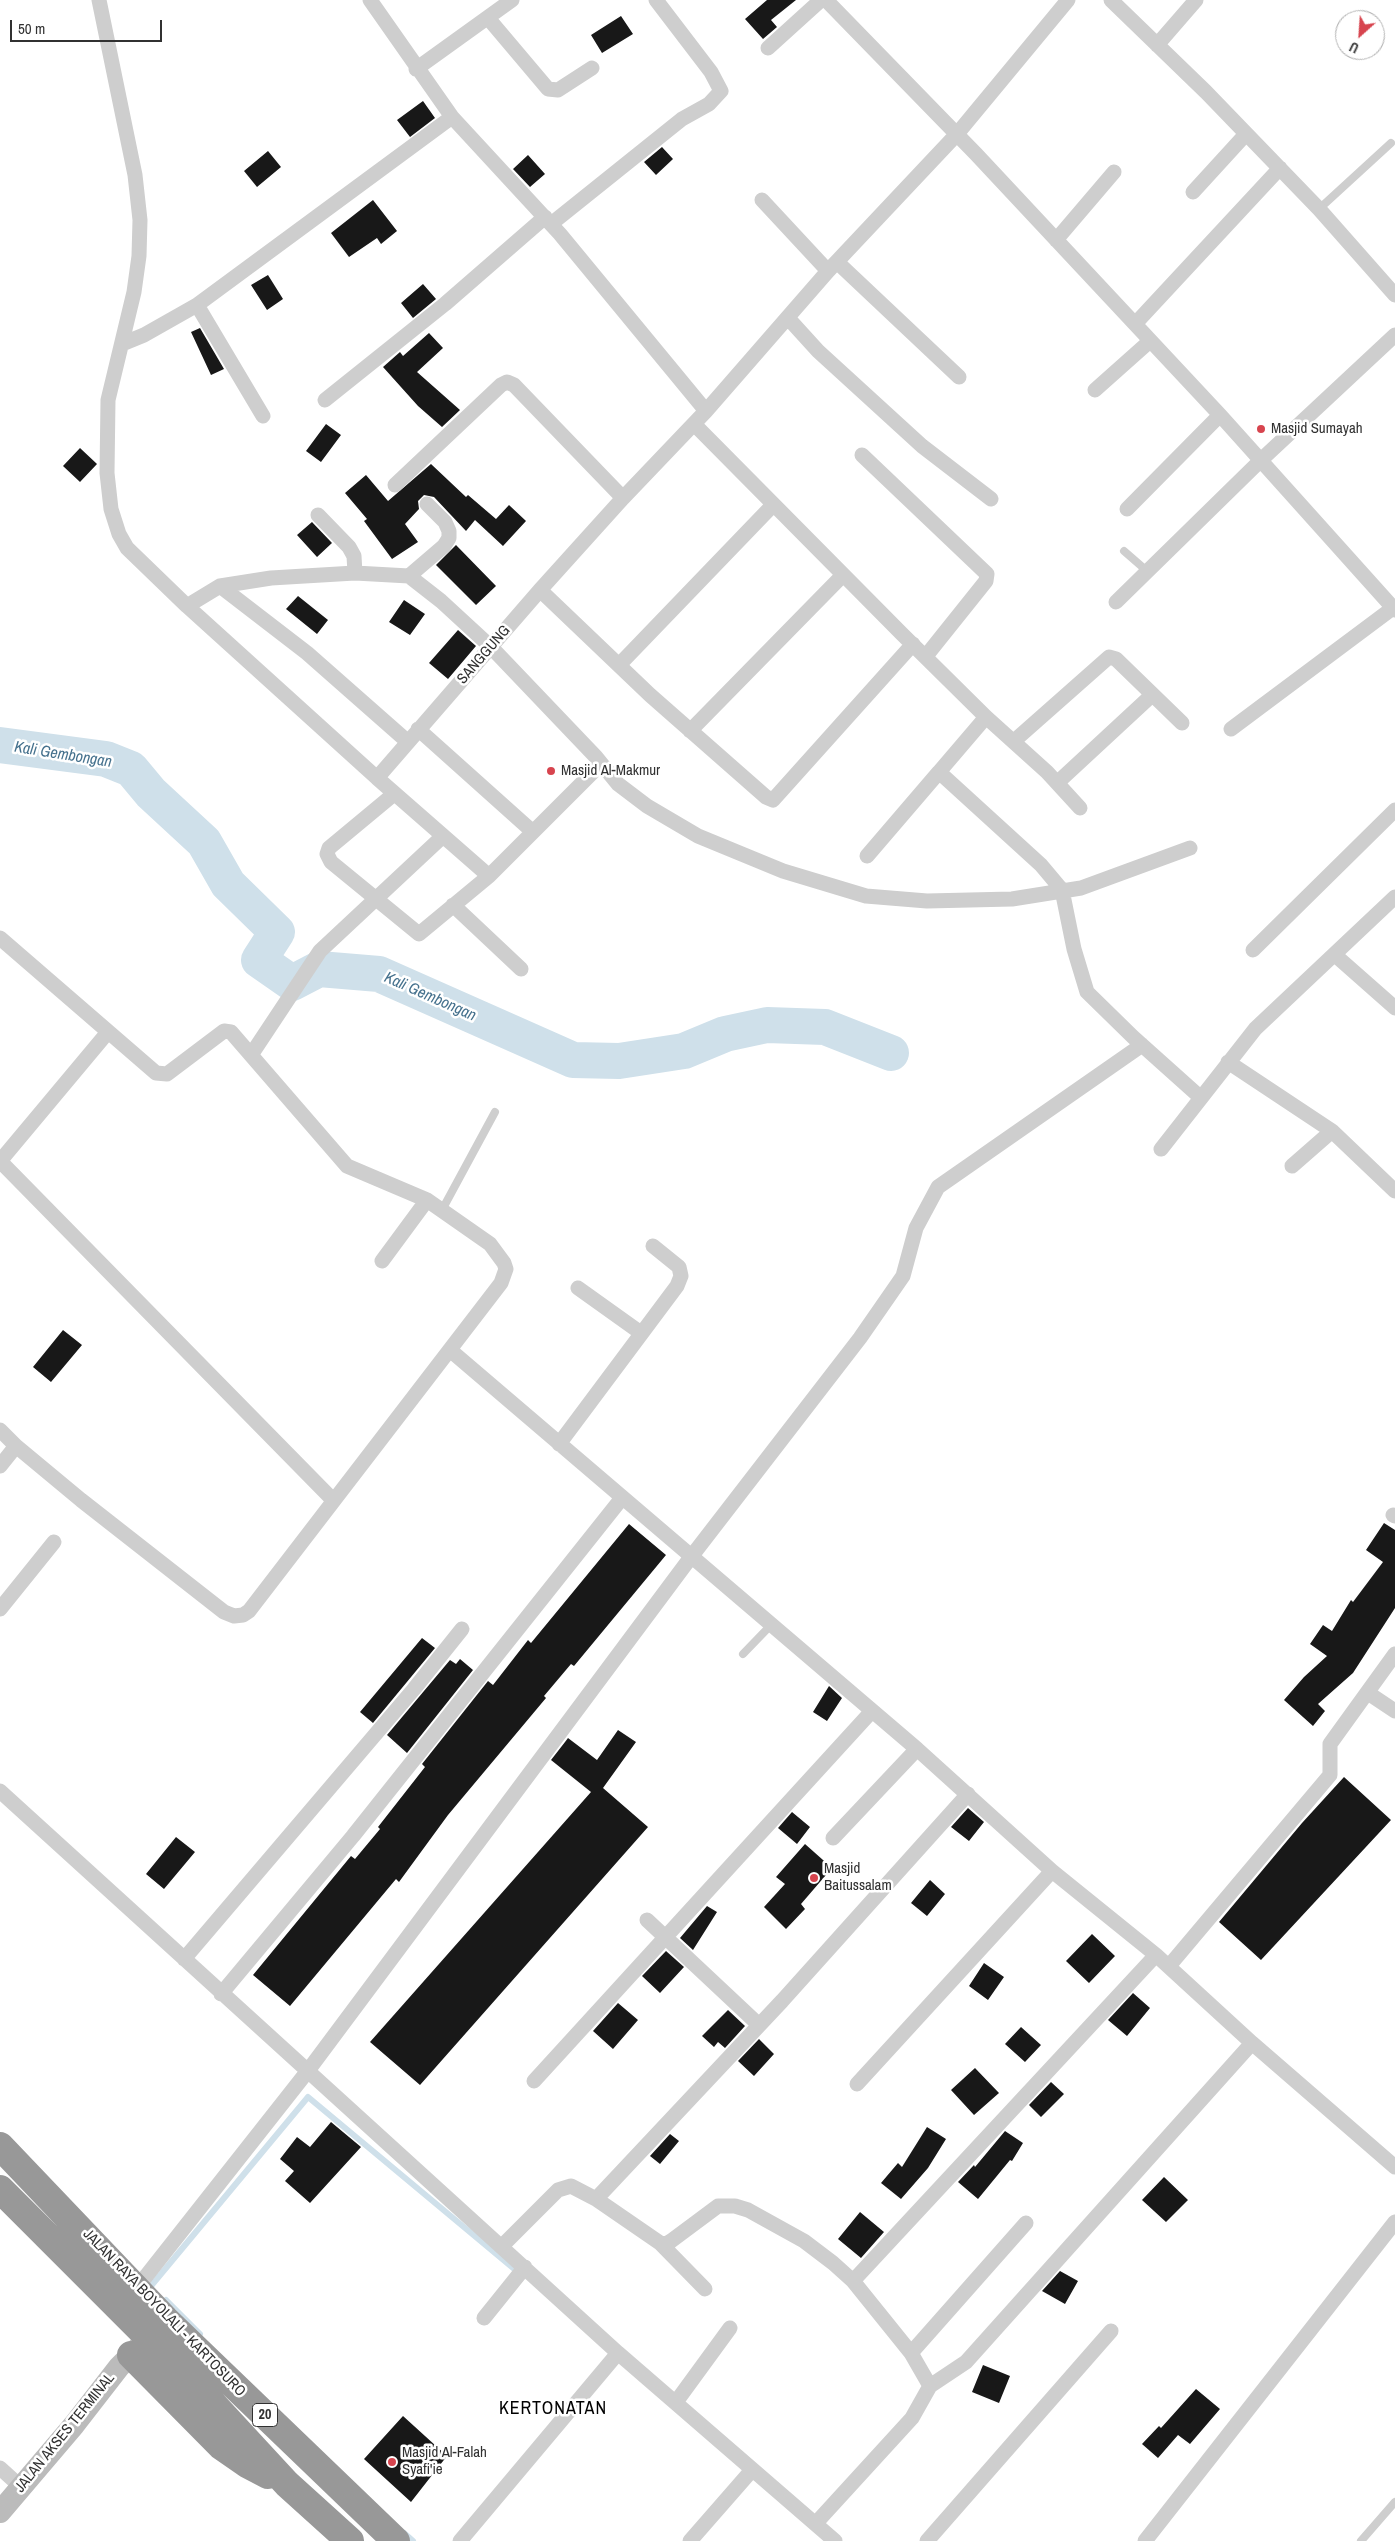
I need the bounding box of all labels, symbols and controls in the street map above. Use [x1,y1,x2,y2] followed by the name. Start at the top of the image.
[12,10,165,42] scale bar
[1335,10,1385,60] north arrow
[18,18,45,39] text: 50 m
[1346,38,1362,57] text: U
[1271,420,1363,438] place label: Masjid Sumayah
[1255,423,1267,435] marker: Masjid Sumayah
[454,622,514,688] street label: SANGGUNG
[13,738,113,772] water label: Kali Gembongan
[561,762,660,780] place label: Masjid Al-Makmur
[545,765,557,777] marker: Masjid Al-Makmur
[381,968,479,1026] water label: Kali Gembongan
[824,1860,892,1895] place label: Masjid Baitussalam
[808,1872,820,1884] marker: Masjid Baitussalam
[79,2225,249,2401] street label: JALAN RAYA BOYOLALI - KARTOSURO
[11,2370,119,2496] street label: JALAN AKSES TERMINAL
[498,2398,608,2420] district label: KERTONATAN
[252,2404,278,2426] road number: 20
[402,2444,487,2479] place label: Masjid Al-Falah Syafi'ie
[386,2456,398,2468] marker: Masjid Al-Falah Syafi'ie

